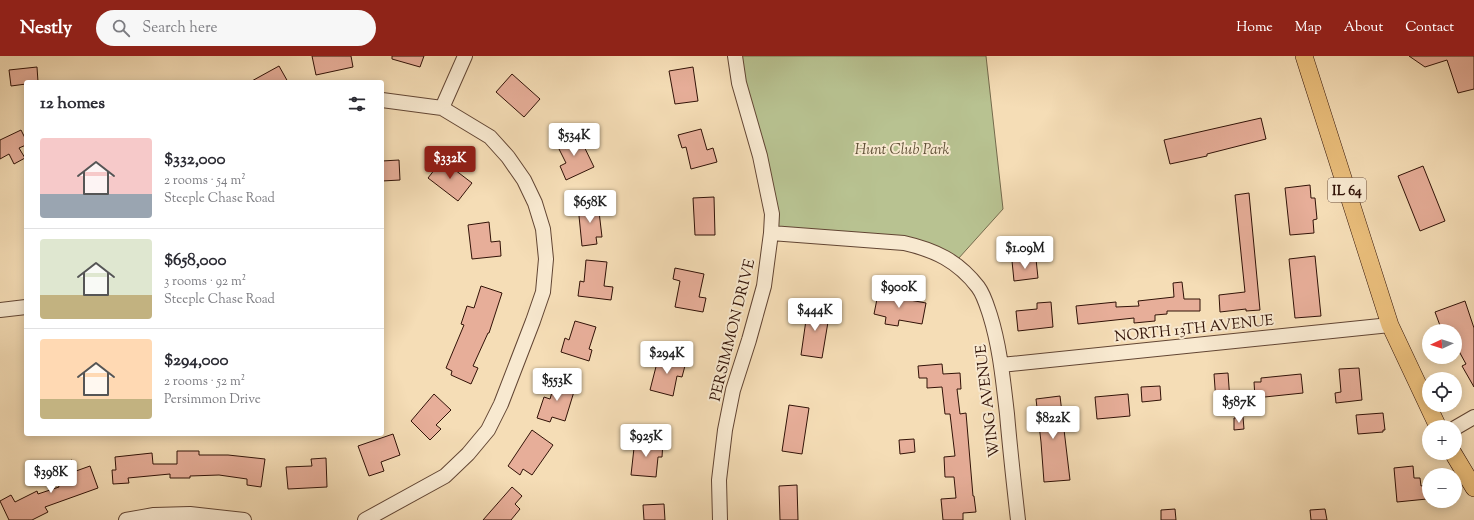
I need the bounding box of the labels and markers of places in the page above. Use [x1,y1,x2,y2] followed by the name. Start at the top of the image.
[546,123,602,157] pin: $534K
[422,146,478,180] pin: $332K
[562,190,618,224] pin: $658K
[992,236,1058,270] pin: $1.09M
[871,275,927,309] pin: $900K
[787,298,843,332] pin: $444K
[639,341,695,375] pin: $294K
[529,368,585,402] pin: $553K
[1211,390,1267,424] pin: $587K
[1025,406,1081,440] pin: $822K
[618,424,674,458] pin: $925K
[23,460,79,494] pin: $398K

